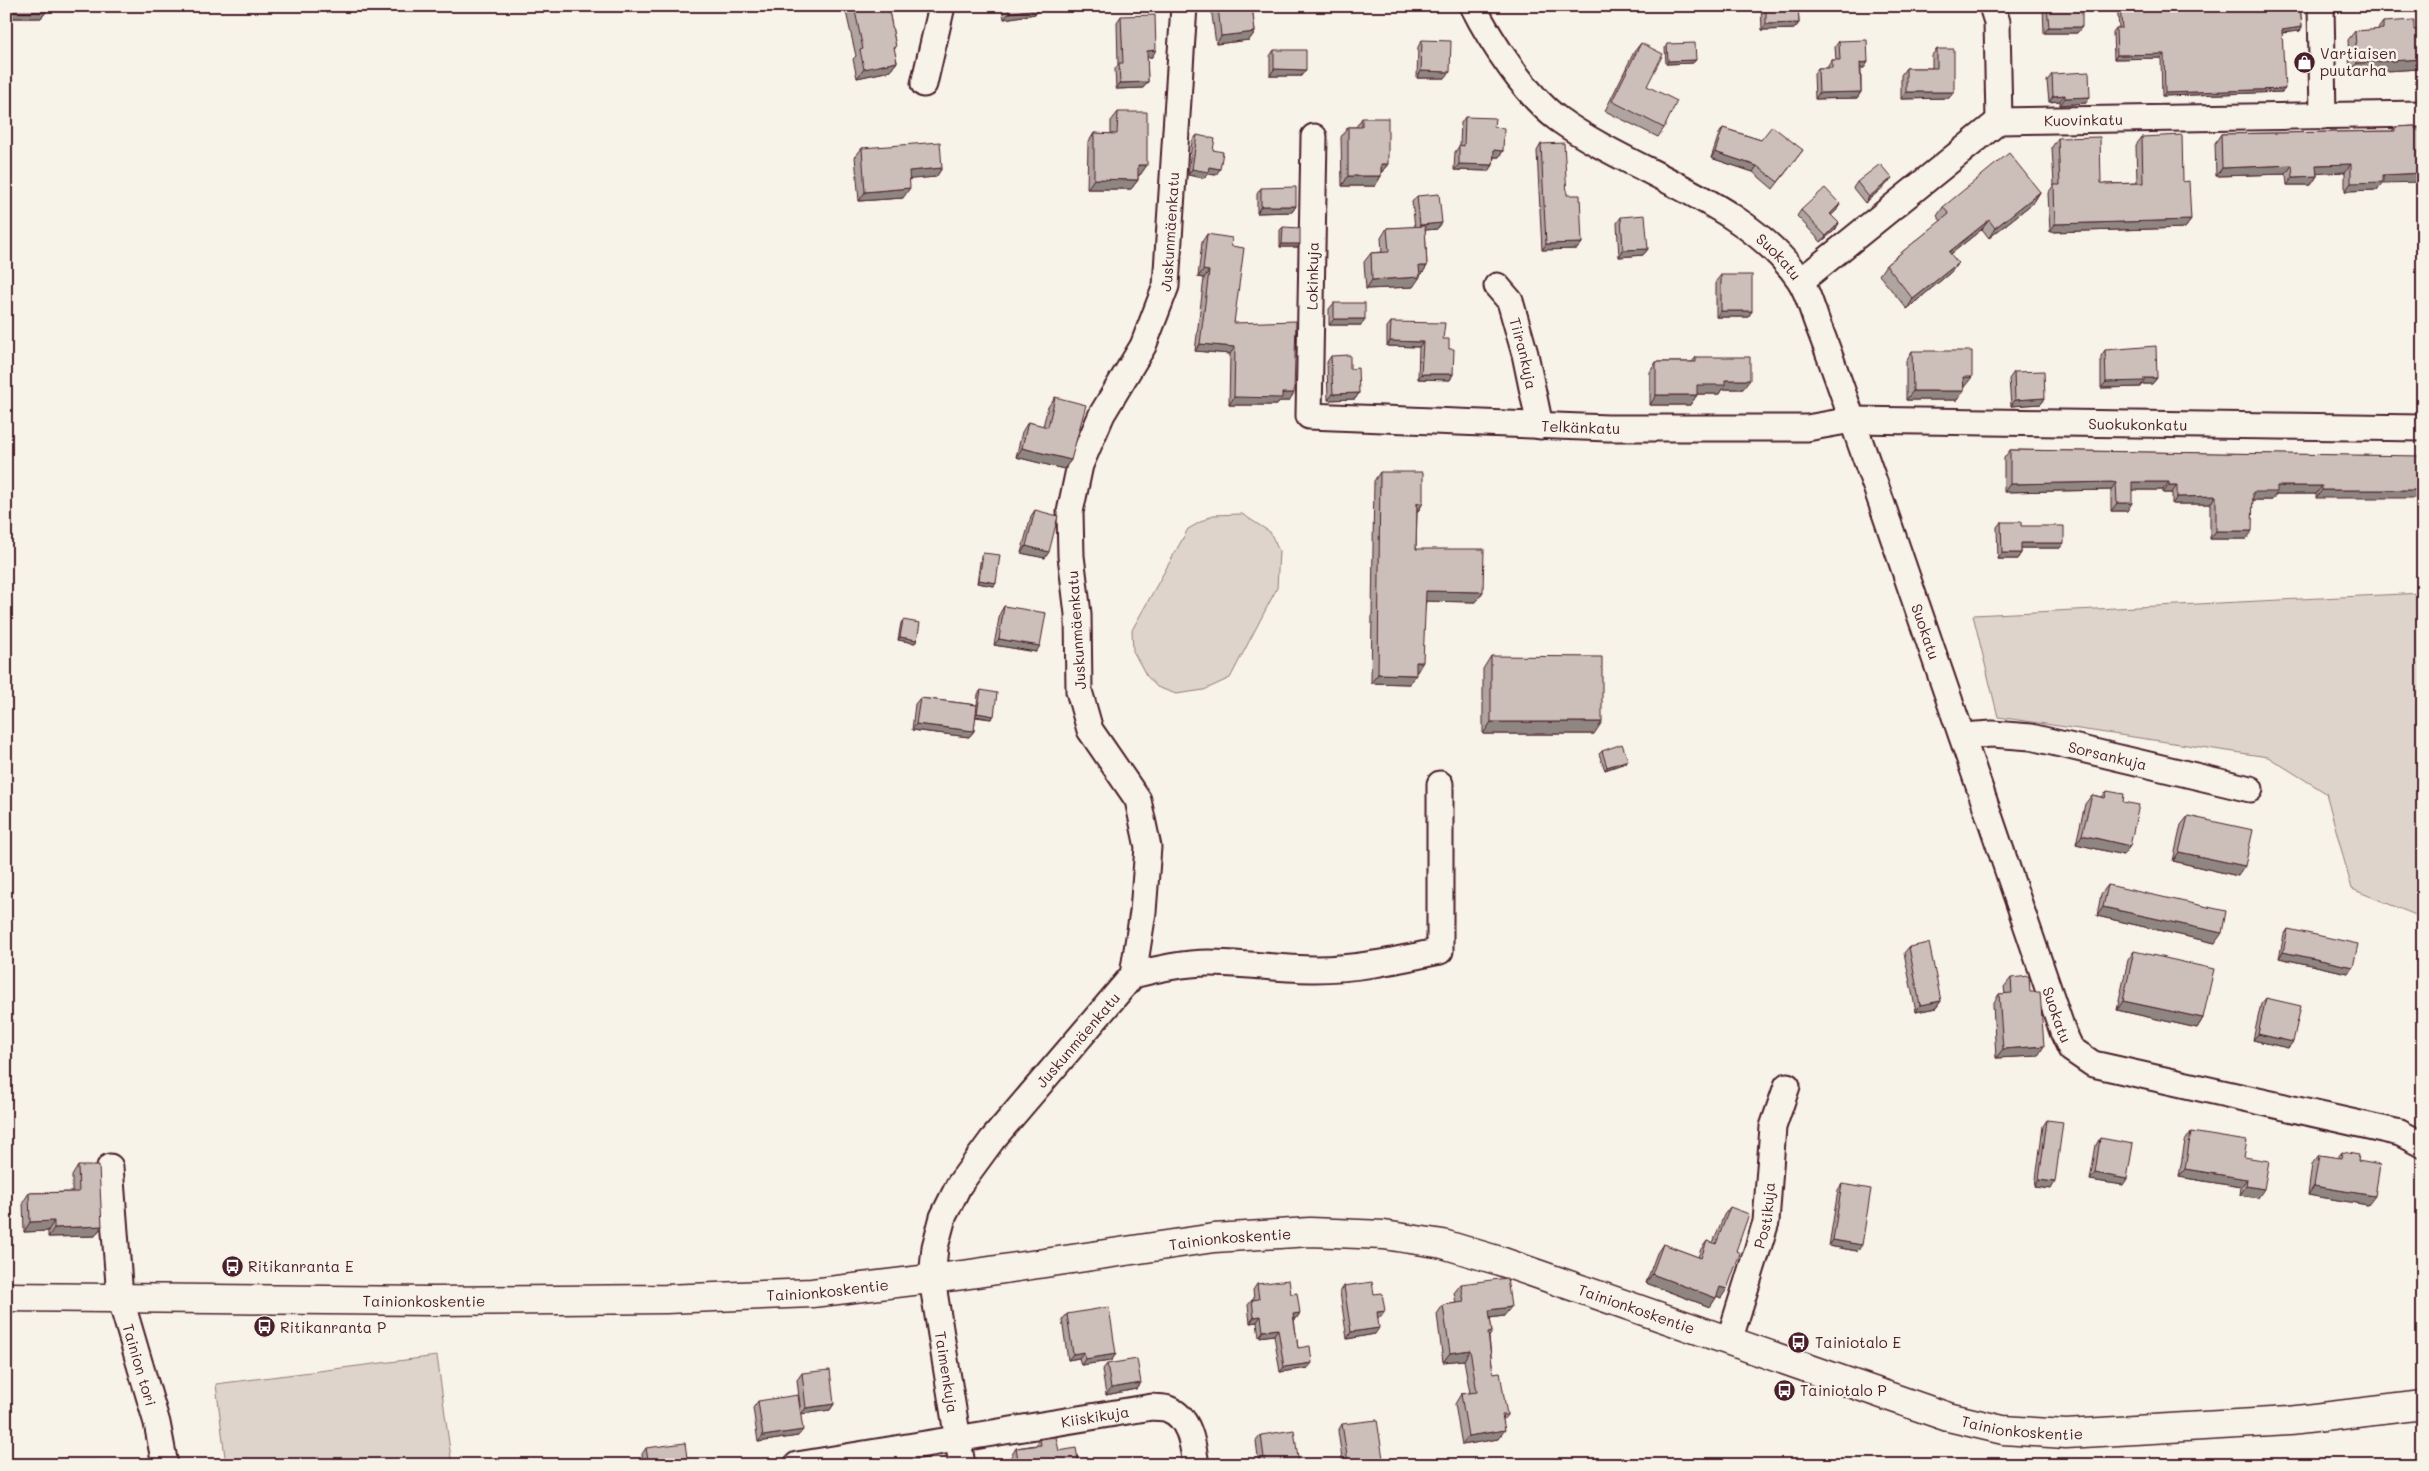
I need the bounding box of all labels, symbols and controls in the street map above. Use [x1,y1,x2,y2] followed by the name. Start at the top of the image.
[2320,43,2397,80] place label: Vartiaisen puutarha
[2292,50,2316,74] shop icon: Vartiaisen puutarha
[2044,109,2123,130] street label: Kuovinkatu
[1155,171,1183,294] street label: Juskunmäenkatu
[1752,229,1806,284] street label: Suokatu
[1301,242,1323,310] street label: Lokinkuja
[1505,315,1542,391] street label: Tiirankuja
[2088,413,2188,435] street label: Suokukonkatu
[1541,415,1620,438] street label: Telkänkatu
[1062,570,1090,690] street label: Juskunmäenkatu
[1907,601,1945,662] street label: Suokatu
[2066,736,2149,774] street label: Sorsankuja
[2038,984,2077,1046] street label: Suokatu
[1031,988,1124,1092] street label: Juskunmäenkatu
[1748,1181,1779,1251] street label: Postikuja
[1168,1223,1292,1254] street label: Tainionkoskentie
[220,1254,244,1278] bus stop icon: Ritikanranta E
[248,1256,354,1276] place label: Ritikanranta E
[766,1274,890,1305] street label: Tainionkoskentie
[1575,1279,1698,1338] street label: Tainionkoskentie
[363,1290,485,1311] street label: Tainionkoskentie
[252,1315,276,1339] bus stop icon: Ritikanranta P
[280,1317,386,1337] place label: Ritikanranta P
[118,1321,161,1408] street label: Tainion tori
[931,1330,963,1414] street label: Taimenkuja
[1787,1330,1811,1354] bus stop icon: Tainiotalo E
[1815,1332,1901,1352] place label: Tainiotalo E
[1772,1378,1796,1402] bus stop icon: Tainiotalo P
[1800,1380,1887,1400] place label: Tainiotalo P
[1060,1401,1131,1432] street label: Kiiskikuja
[1959,1410,2084,1444] street label: Tainionkoskentie

